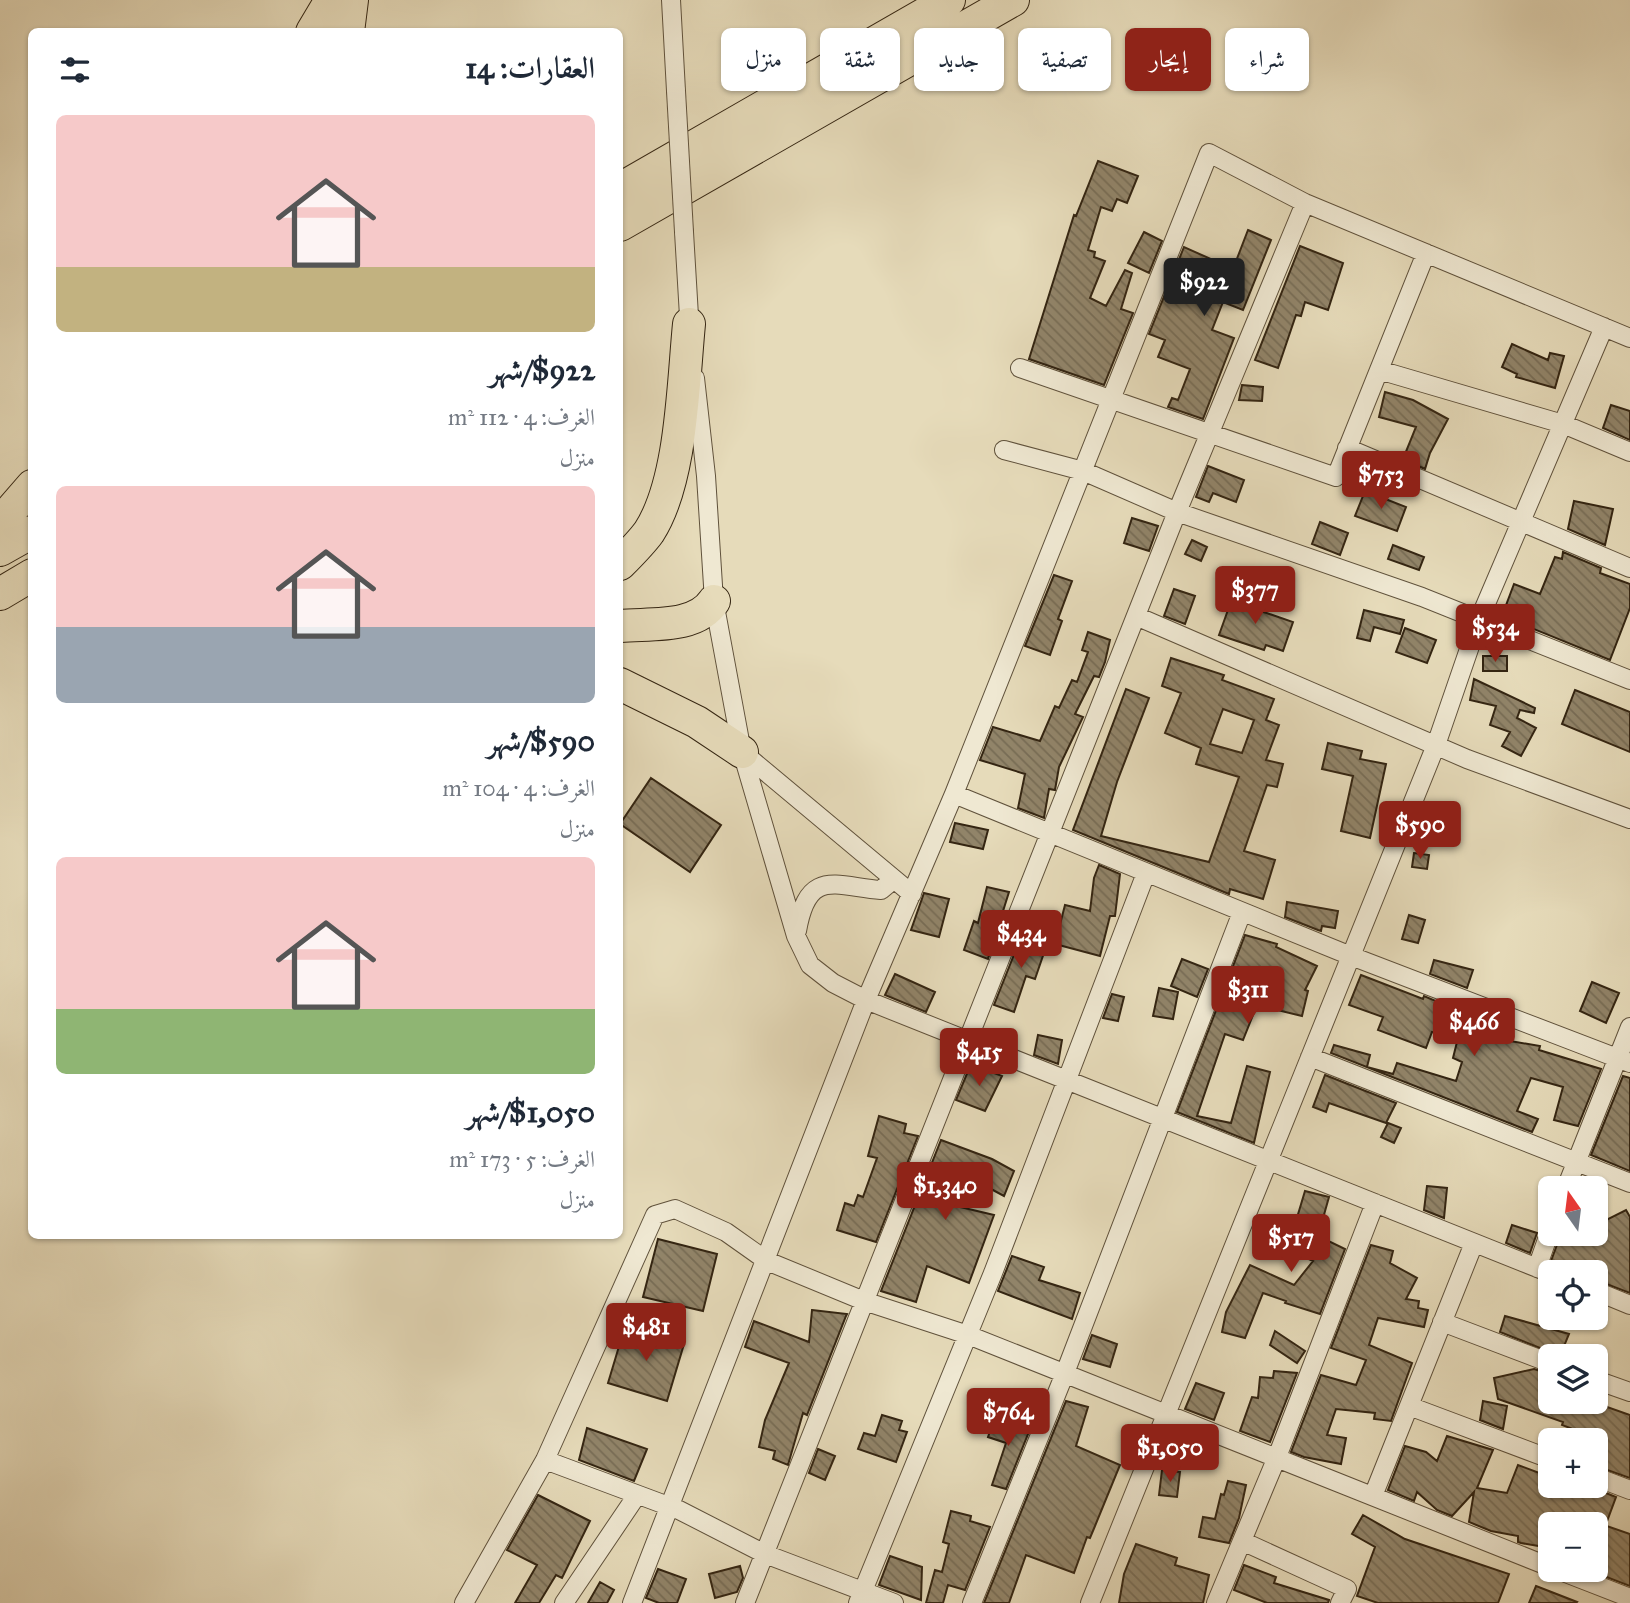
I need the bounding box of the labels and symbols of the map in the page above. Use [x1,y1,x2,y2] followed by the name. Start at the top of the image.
[1163,258,1245,318] pin: $922
[1340,452,1422,511] pin: $753
[1214,566,1296,626] pin: $377
[1454,604,1536,664] pin: $534
[1379,802,1461,861] pin: $590
[980,911,1062,970] pin: $434
[1207,967,1289,1026] pin: $311
[1433,998,1515,1058] pin: $466
[938,1028,1020,1088] pin: $415
[888,1162,1002,1222] pin: $1,340
[1538,1176,1608,1246] north arrow
[1250,1214,1332,1274] pin: $517
[605,1304,687,1363] pin: $481
[967,1388,1049,1448] pin: $764
[1113,1424,1227,1484] pin: $1,050

